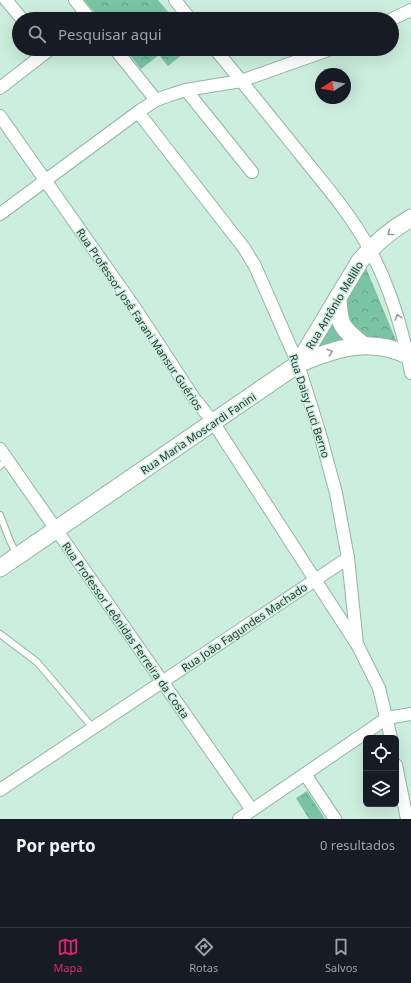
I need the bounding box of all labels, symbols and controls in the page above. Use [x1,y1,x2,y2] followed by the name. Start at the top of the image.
[12,12,399,56] search box
[26,23,48,45] icon: search
[58,24,162,44] text: Pesquisar aqui
[315,68,351,104] north arrow
[73,225,207,413] street label: Rua Professor José Farani Mansur Guérios
[387,228,394,235] one-way arrow
[302,258,366,352] street label: Rua Antônio Melillo
[394,314,403,321] one-way arrow
[326,348,333,356] one-way arrow
[286,352,334,460] street label: Rua Daisy Luci Berno
[137,389,259,477] street label: Rua Maria Moscardi Fanini
[59,539,193,721] street label: Rua Professor Leônidas Ferreira da Costa
[178,579,310,675] street label: Rua João Fagundes Machado
[363,735,399,807] map controls
[363,735,399,771] button: locate
[363,771,399,807] button: layers
[16,834,96,857] text: Por perto
[320,836,395,854] text: 0 resultados
[53,936,82,975] tab: Mapa
[189,936,218,975] tab: Rotas
[325,936,358,975] tab: Salvos

